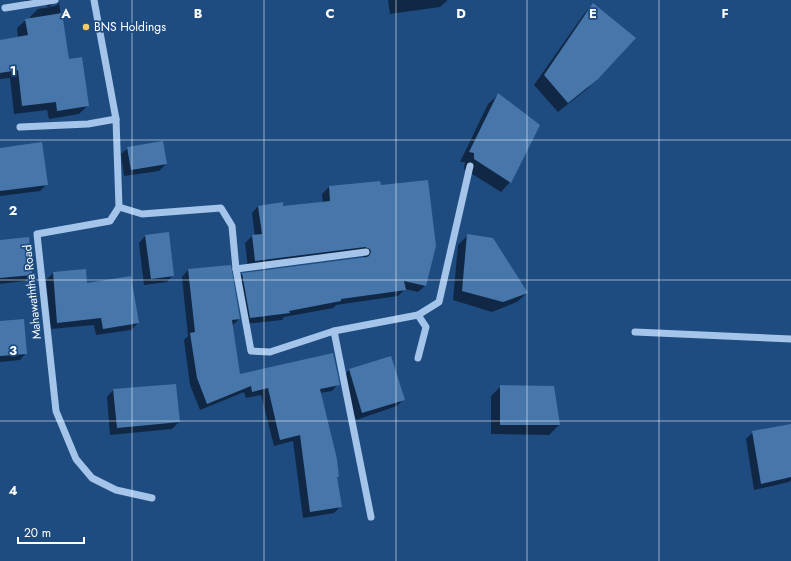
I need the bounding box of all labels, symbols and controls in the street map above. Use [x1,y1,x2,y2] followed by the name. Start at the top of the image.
[60,4,71,23] text: A
[194,4,203,23] text: B
[325,4,335,23] text: C
[456,4,466,23] text: D
[589,4,597,23] text: E
[721,4,729,23] text: F
[94,18,166,36] place label: BNS Holdings
[81,22,91,32] marker: BNS Holdings
[10,61,16,80] text: 1
[9,201,17,220] text: 2
[18,244,46,340] street label: Mahawaththa Road
[9,341,17,360] text: 3
[8,481,18,500] text: 4
[18,519,84,545] scale bar
[24,524,51,542] text: 20 m

